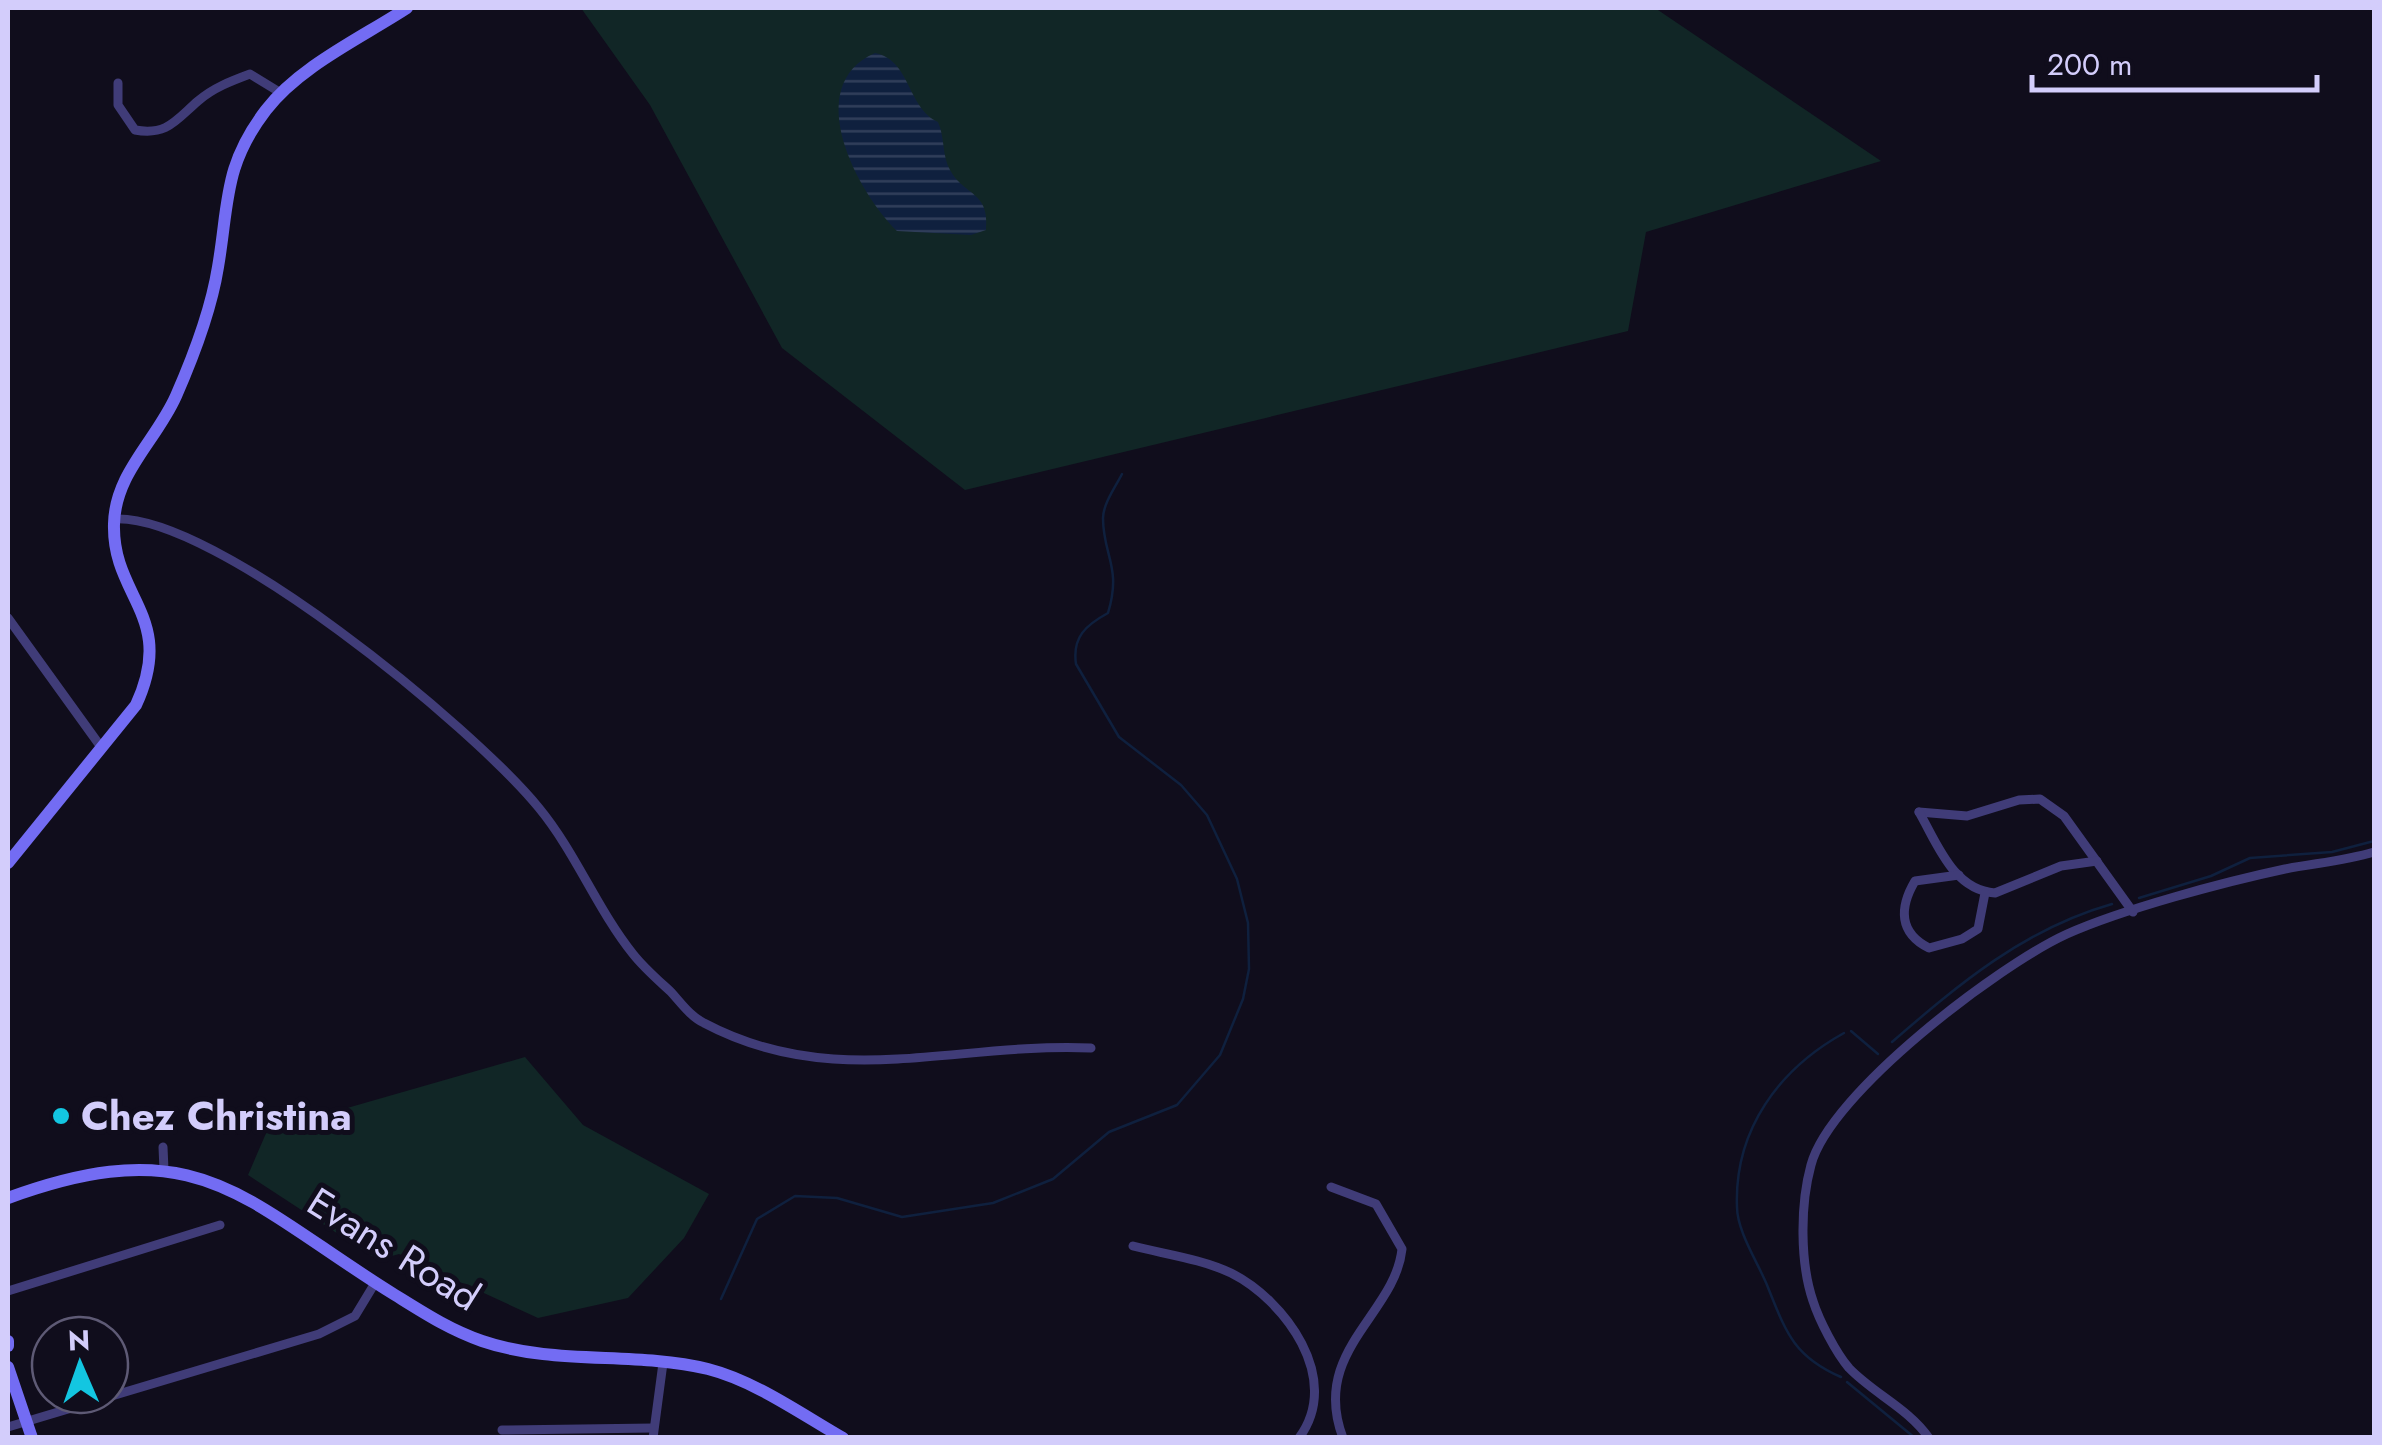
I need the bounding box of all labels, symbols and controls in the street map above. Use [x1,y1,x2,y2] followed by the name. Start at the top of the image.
[2032,30,2317,92] scale bar
[2047,43,2132,86] text: 200 m
[81,1087,352,1145] place label: Chez Christina
[50,1105,72,1127] marker: Chez Christina
[296,1173,492,1325] street label: Evans Road
[30,1315,130,1415] north arrow
[67,1320,91,1361] text: N

